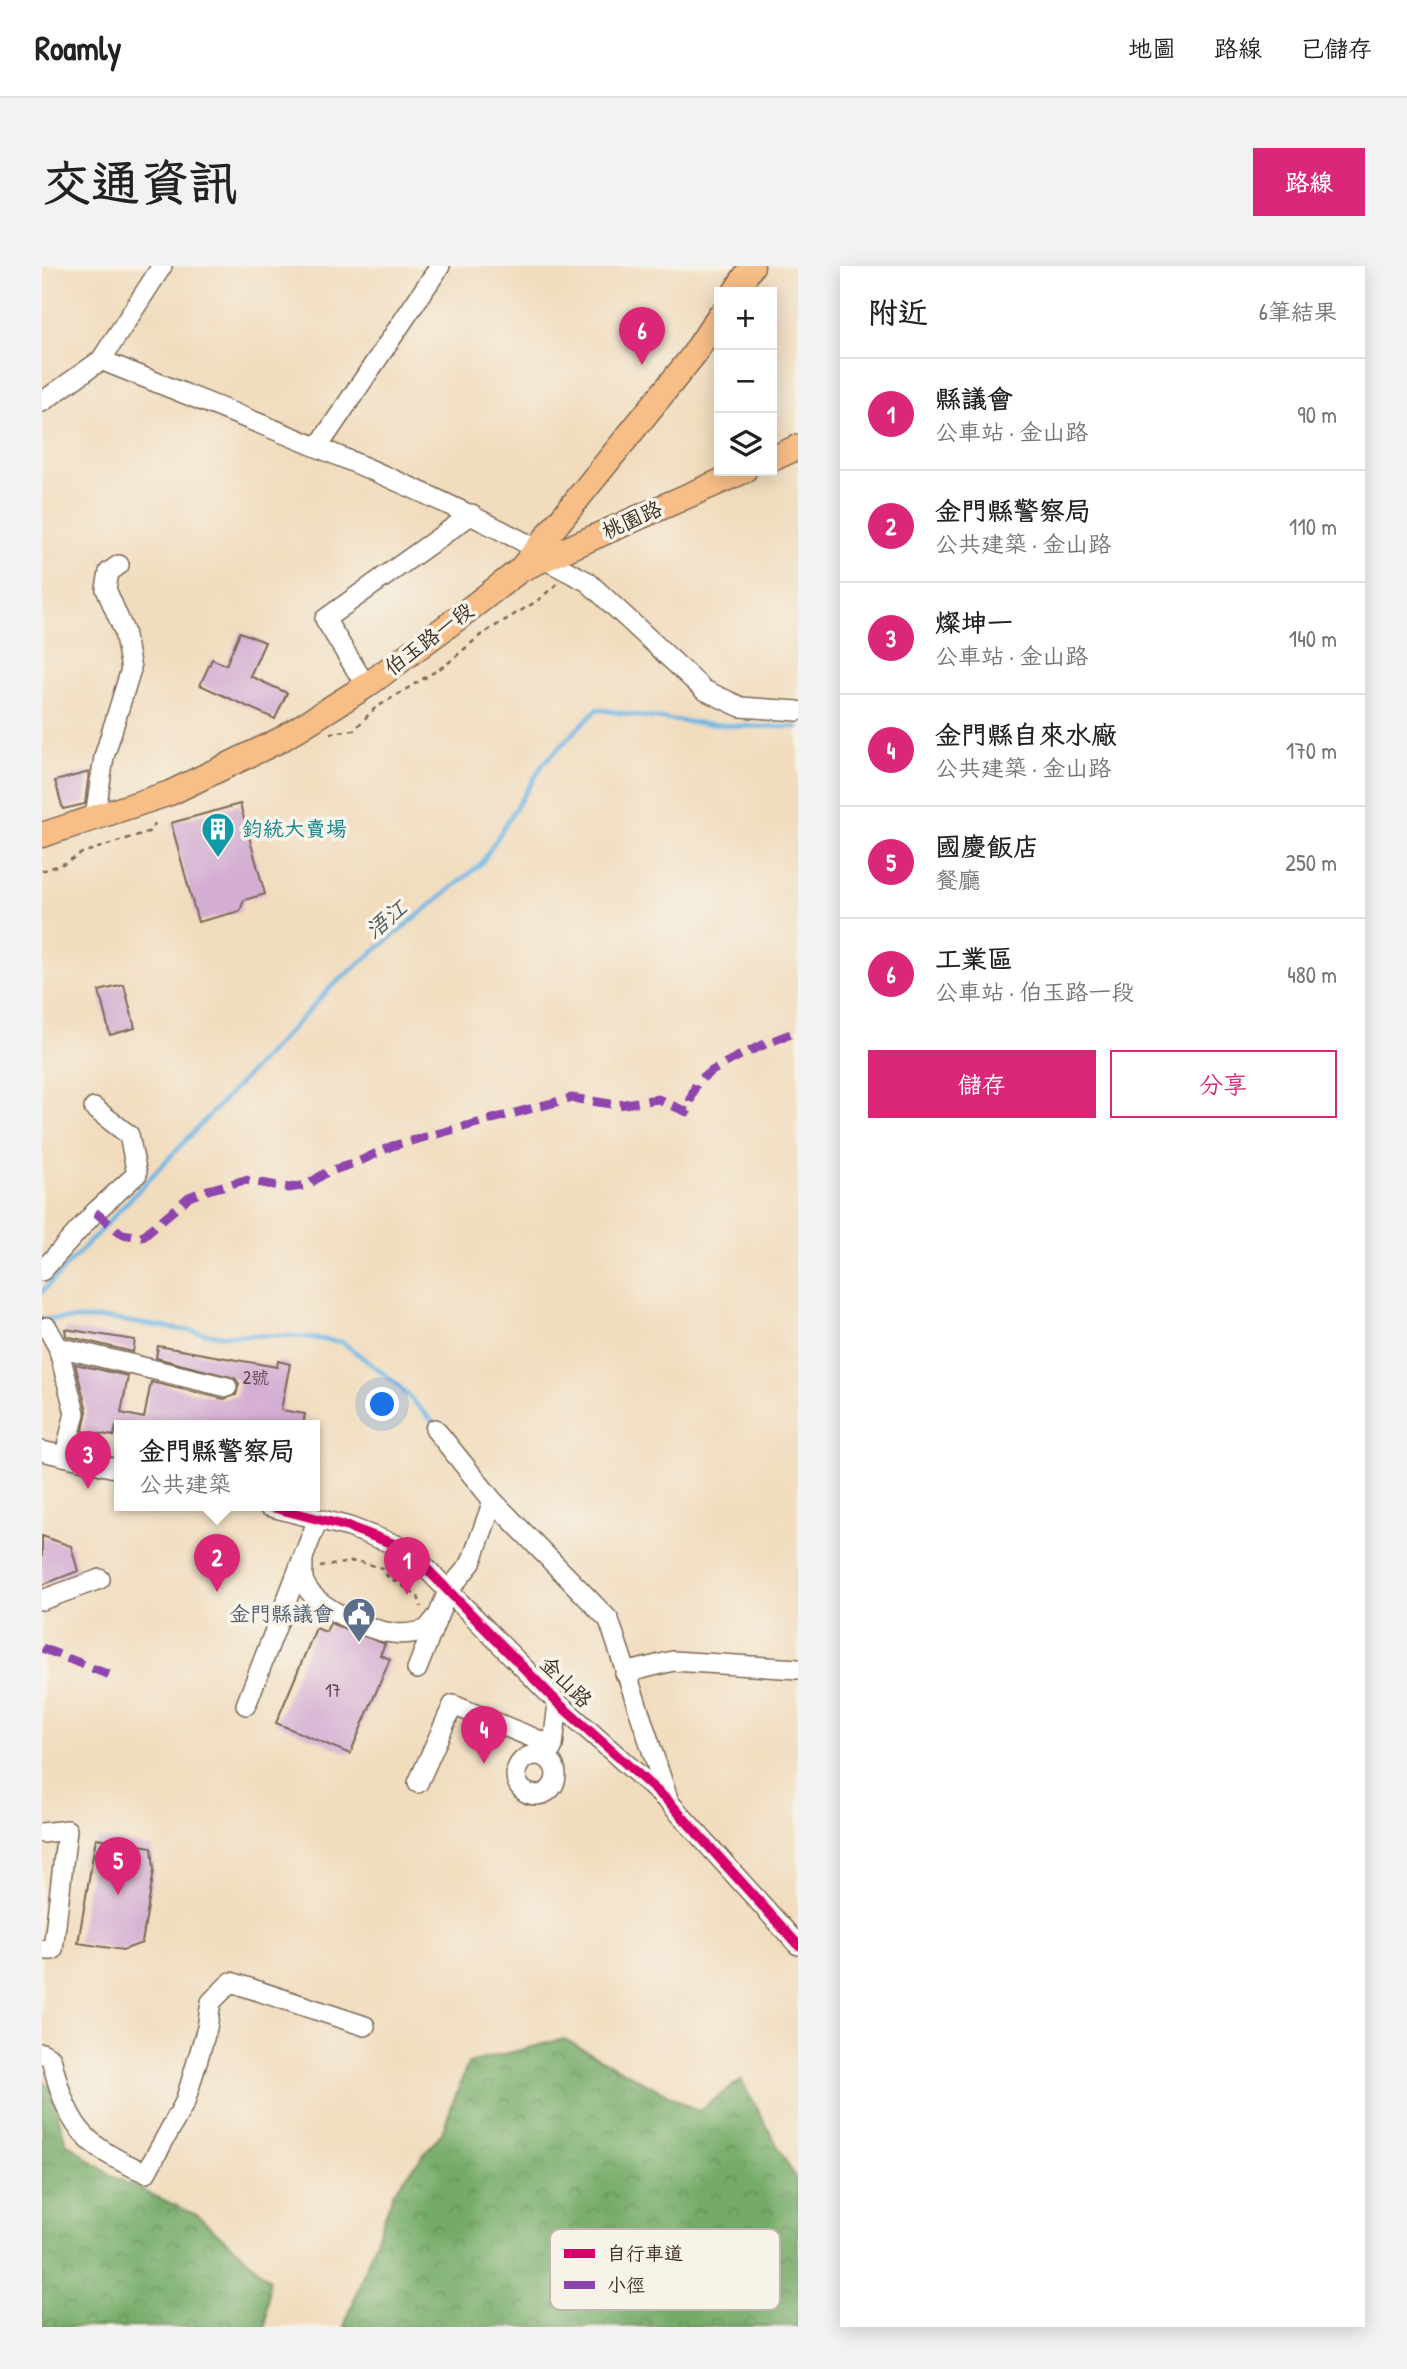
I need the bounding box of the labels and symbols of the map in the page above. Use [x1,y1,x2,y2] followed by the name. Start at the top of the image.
[619,307,665,365] pin: 6
[597,493,666,546] street label: 桃園路
[378,595,479,682] street label: 伯玉路一段
[199,810,237,859] building icon: 鈞統大賣場
[242,814,347,843] place label: 鈞統大賣場
[358,891,414,945] water label: 浯江
[243,1365,269,1390] house number: 2號
[365,1387,399,1421] your location
[65,1431,111,1489] pin: 3
[194,1534,240,1592] pin: 2
[384,1537,430,1595] pin: 1
[340,1595,378,1644] public building icon: 金門縣議會
[229,1599,334,1628] place label: 金門縣議會
[534,1649,599,1714] street label: 金山路
[325,1678,341,1703] house number: 17
[461,1706,507,1764] pin: 4
[95,1837,141,1895] pin: 5
[550,2229,780,2310] legend
[607,2240,683,2266] text: 自行車道
[607,2272,645,2298] text: 小徑

